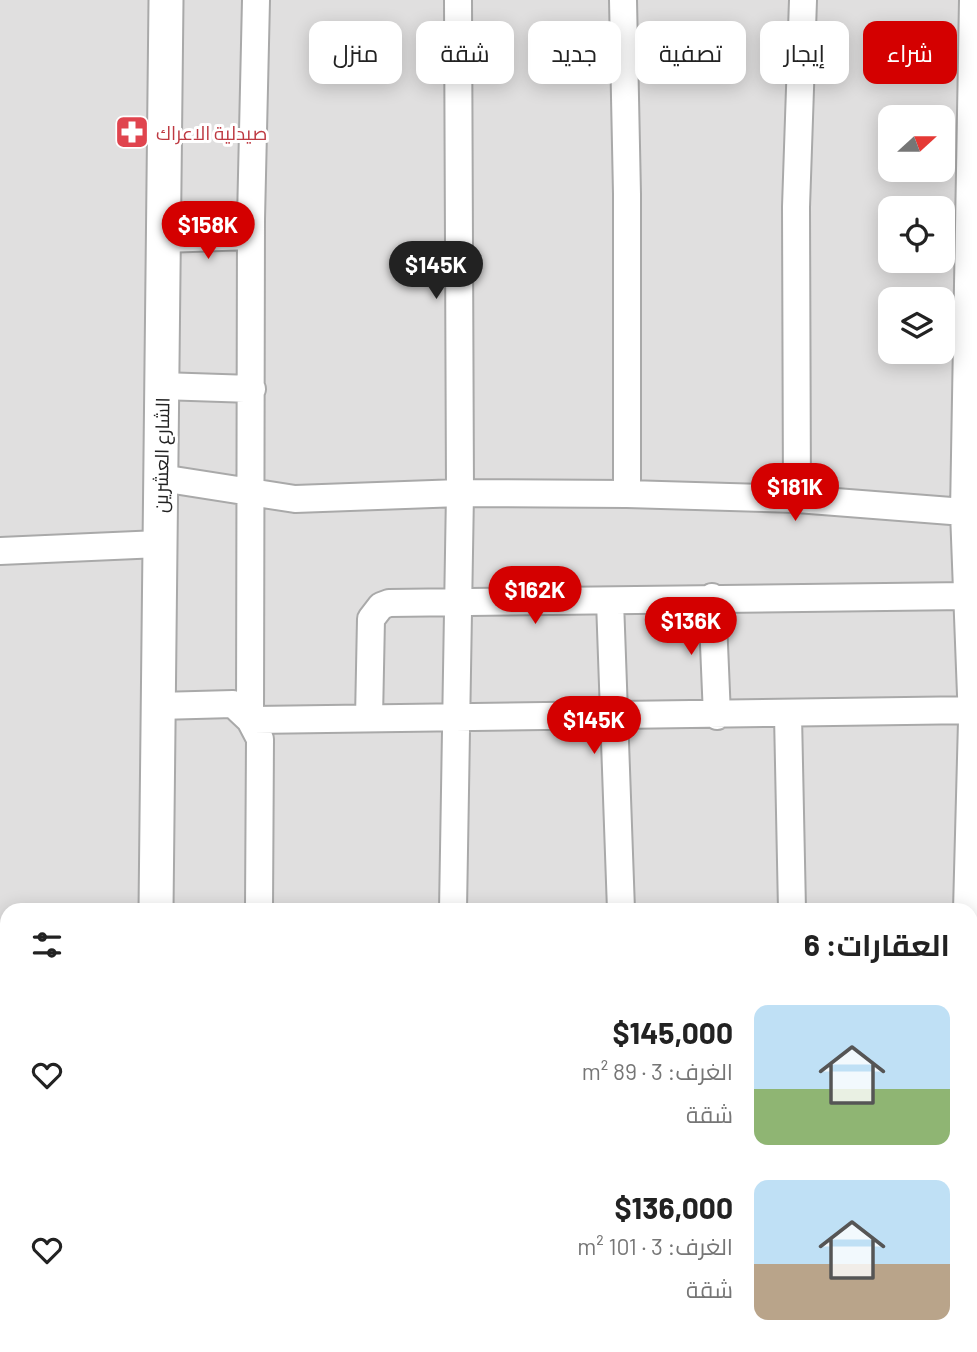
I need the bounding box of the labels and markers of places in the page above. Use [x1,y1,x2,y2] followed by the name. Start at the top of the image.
[113,113,151,151] pharmacy icon: صيدلية الاعراك
[156,121,267,145] place label: صيدلية الاعراك
[159,202,257,261] pin: $158K
[387,242,485,301] pin: $145K
[746,463,844,523] pin: $181K
[486,566,584,626] pin: $162K
[642,598,740,657] pin: $136K
[545,696,643,756] pin: $145K

